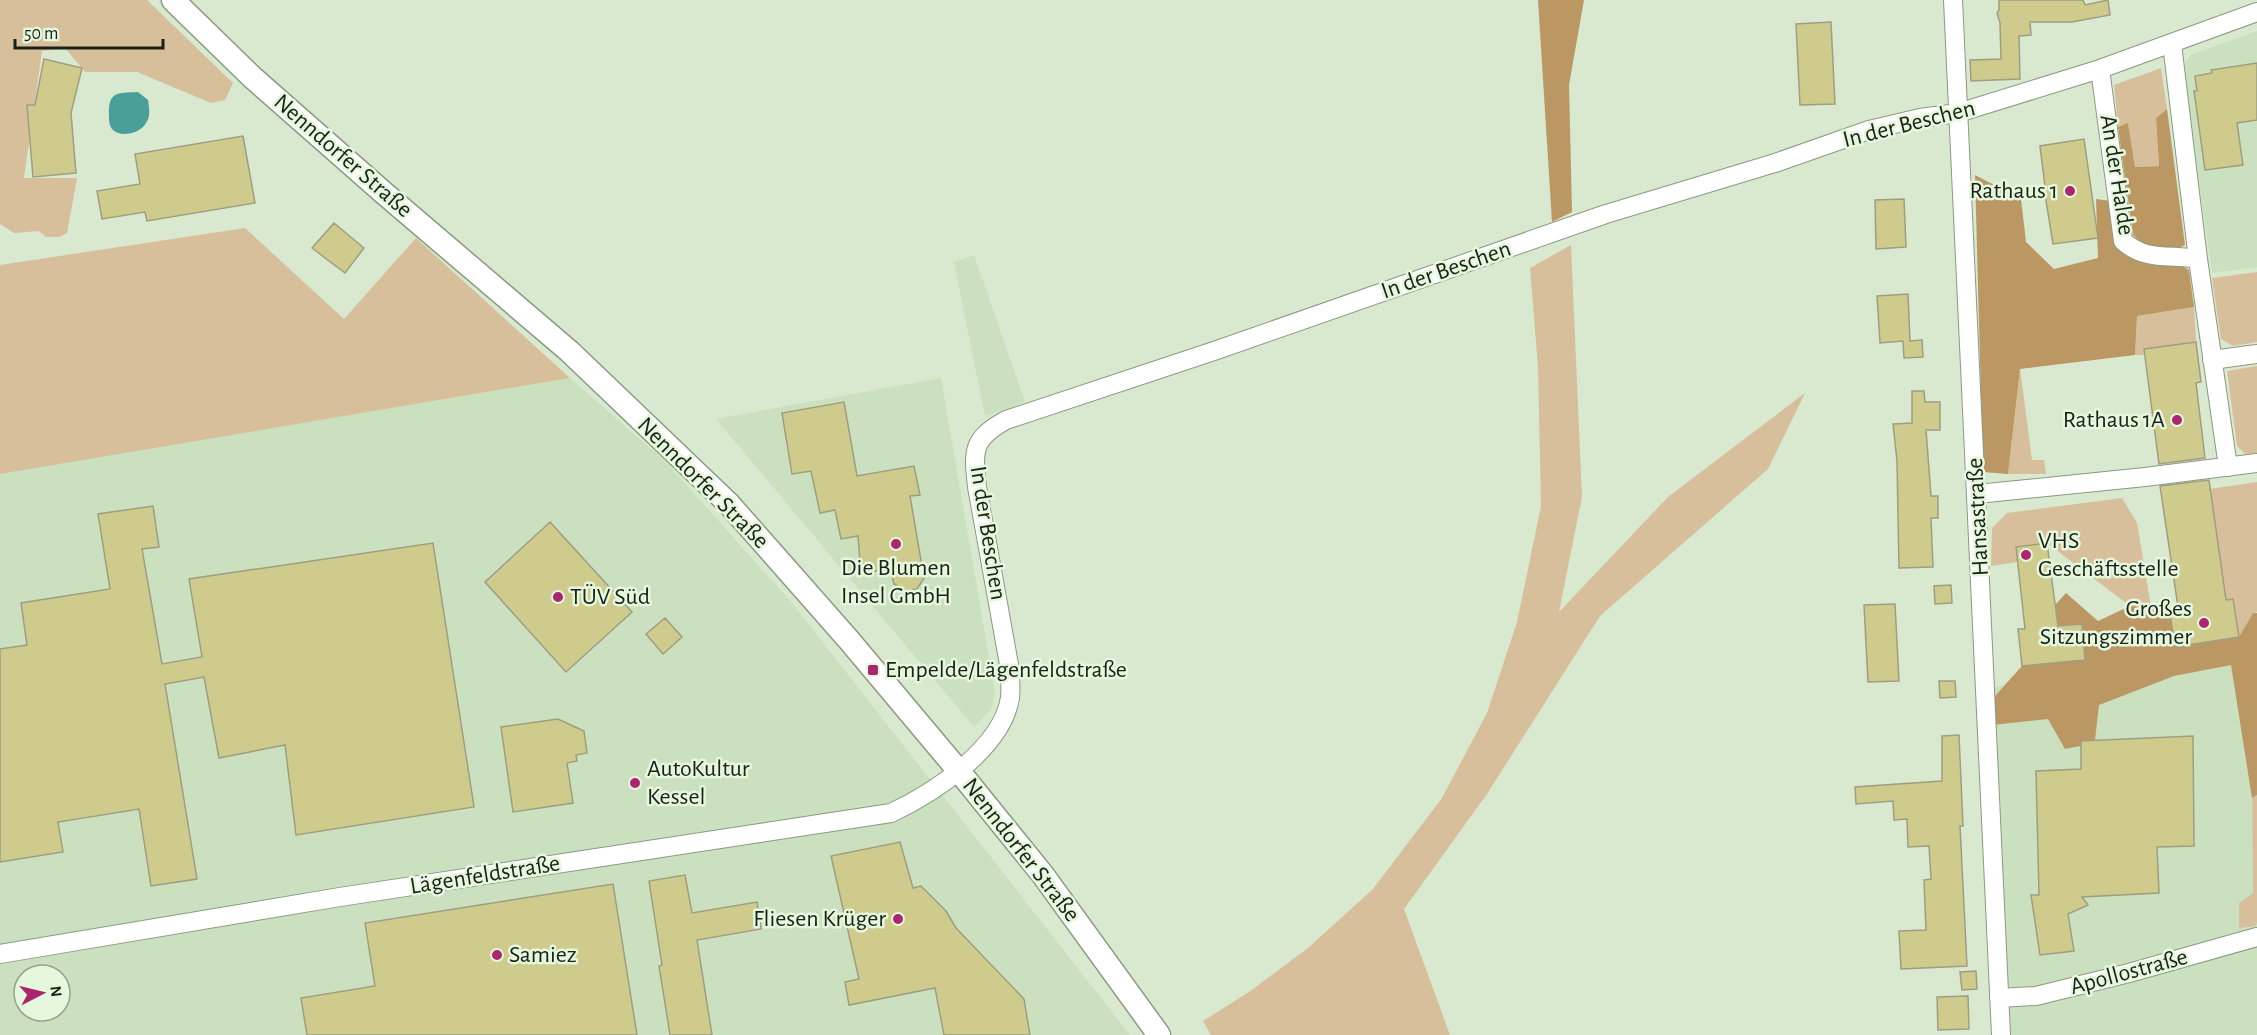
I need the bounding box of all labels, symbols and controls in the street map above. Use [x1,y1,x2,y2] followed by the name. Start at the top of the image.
[15,12,164,50] scale bar
[24,25,58,43] text: 50 m
[269,90,417,222] street label: Nenndorfer Straße
[1840,96,1978,152] street label: In der Beschen
[2096,113,2138,237] street label: An der Halde
[1970,179,2058,203] place label: Rathaus 1
[2063,184,2077,198] marker: Rathaus 1
[1378,237,1514,303] street label: In der Beschen
[2063,408,2165,432] place label: Rathaus 1A
[633,413,773,553] street label: Nenndorfer Straße
[2170,413,2184,427] marker: Rathaus 1A
[1963,457,1993,577] street label: Hansastraße
[966,464,1010,602] street label: In der Beschen
[2038,529,2179,581] place label: VHS Geschäftsstelle
[889,537,903,551] marker: Die Blumen Insel GmbH
[2019,548,2033,562] marker: VHS Geschäftsstelle
[841,556,951,608] place label: Die Blumen Insel GmbH
[570,584,650,609] place label: TÜV Süd
[551,590,565,604] marker: TÜV Süd
[2040,597,2192,649] place label: Großes Sitzungszimmer
[2197,616,2211,630] marker: Großes Sitzungszimmer
[885,658,1127,682] place label: Empelde/Lägenfeldstraße
[866,663,880,677] marker: Empelde/Lägenfeldstraße
[647,757,750,809] place label: AutoKultur Kessel
[958,774,1084,926] street label: Nenndorfer Straße
[628,776,642,790] marker: AutoKultur Kessel
[408,851,562,899] street label: Lägenfeldstraße
[753,907,886,931] place label: Fliesen Krüger
[891,912,905,926] marker: Fliesen Krüger
[509,943,577,967] place label: Samiez
[2068,945,2190,999] street label: Apollostraße
[490,948,504,962] marker: Samiez
[12,963,72,1023] north arrow
[47,985,65,998] text: N

